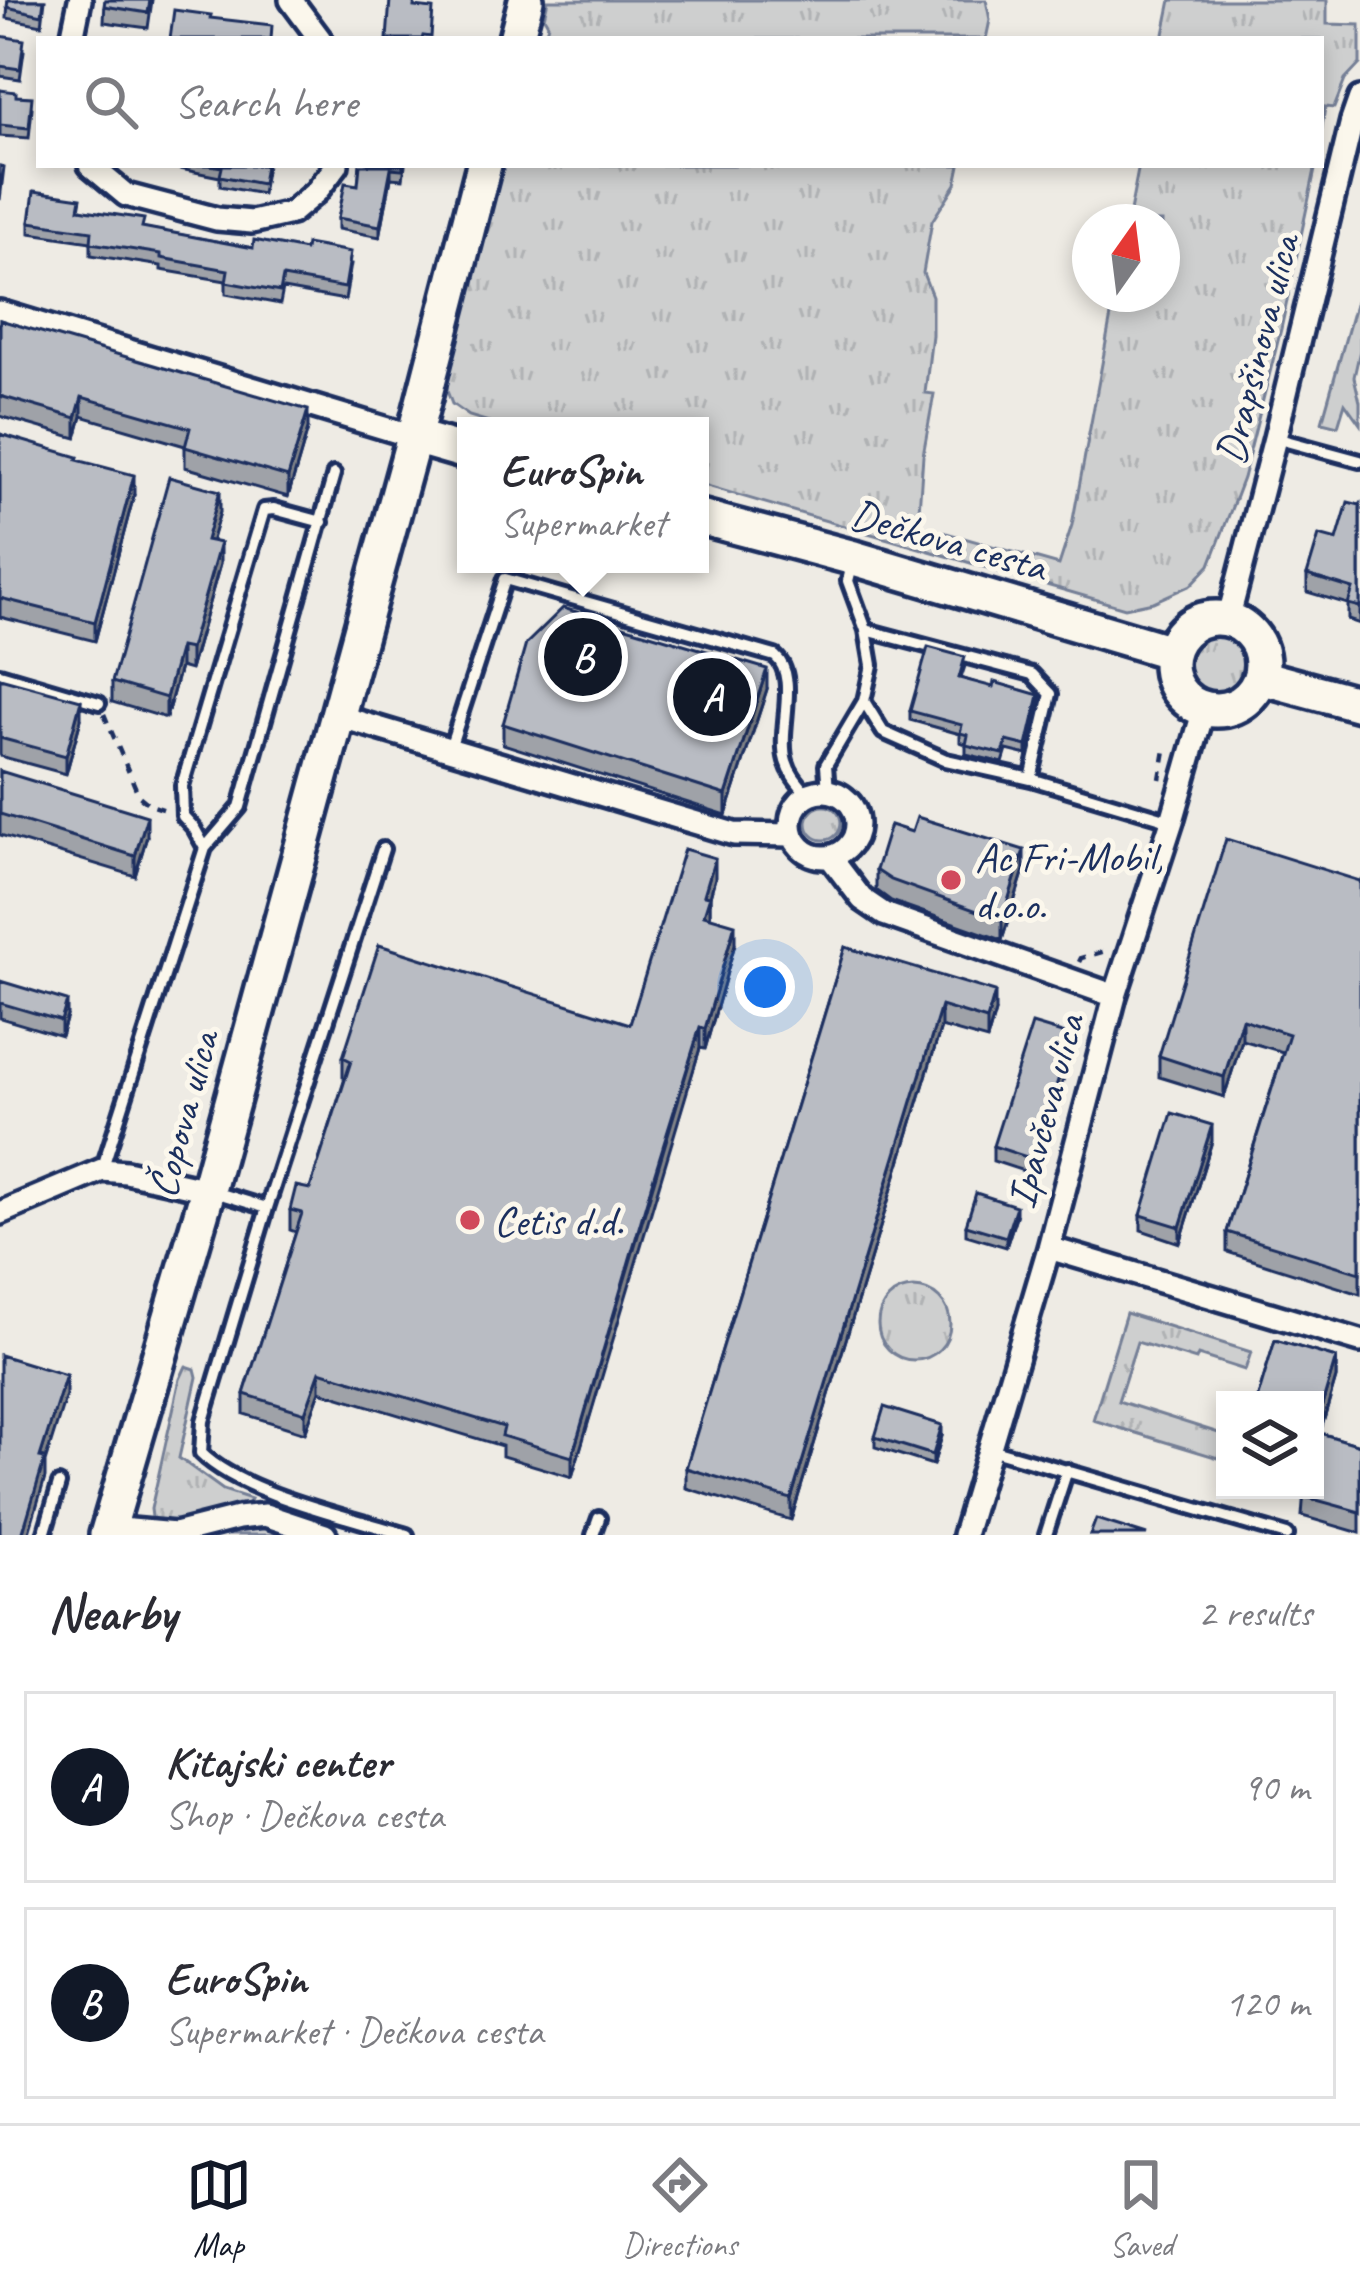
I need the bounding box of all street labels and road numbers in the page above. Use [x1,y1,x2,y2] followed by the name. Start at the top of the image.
[1203,226,1312,469] street label: Drapšinova ulica
[845,487,1055,594] street label: Dečkova cesta
[994,1006,1097,1214] street label: Ipavčeva ulica
[136,1022,232,1203] street label: Čopova ulica

